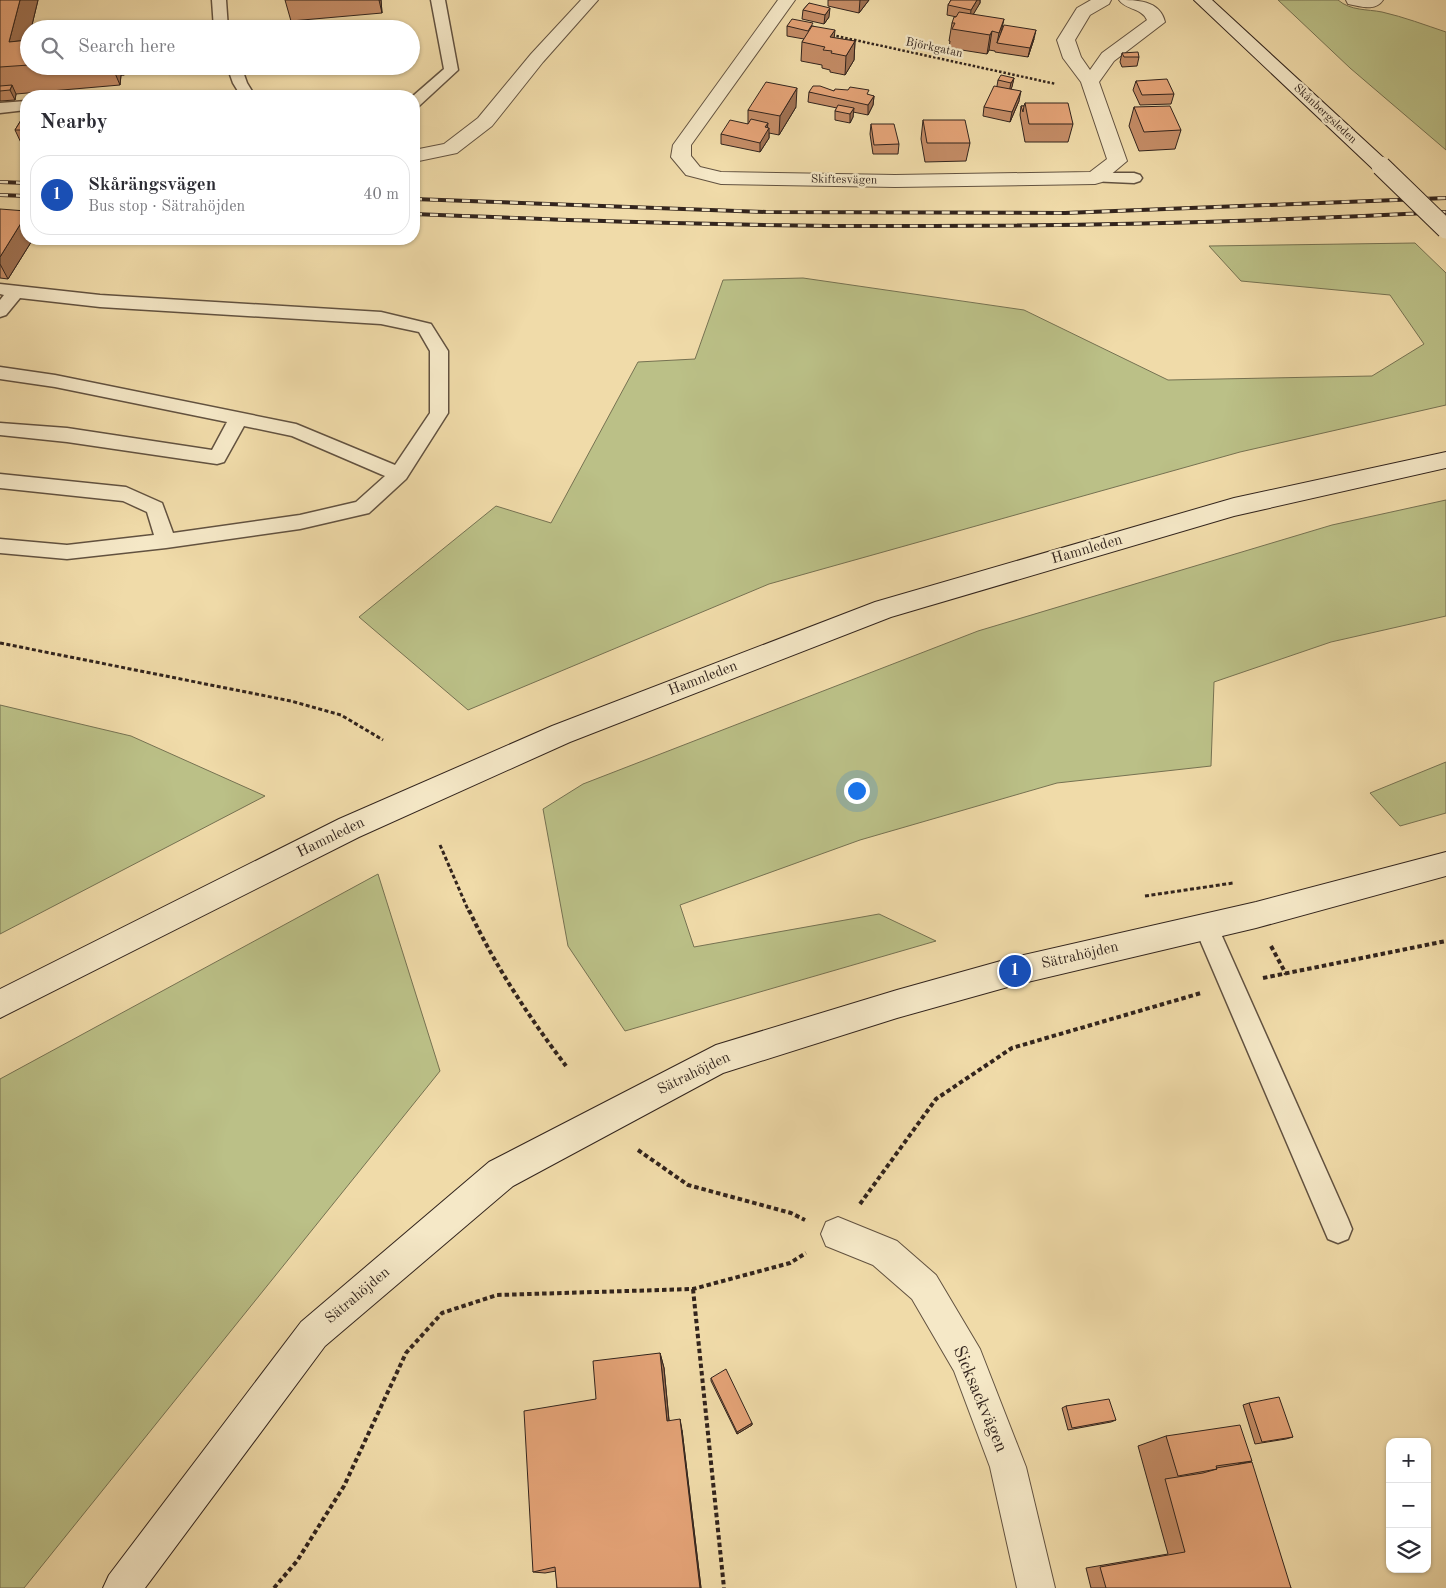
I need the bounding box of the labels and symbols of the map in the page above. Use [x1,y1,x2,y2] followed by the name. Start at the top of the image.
[904,36,964,60] street label: Björkgatan
[1291,82,1359,146] street label: Skånbergsleden
[811,173,878,187] street label: Skiftesvägen
[1050,533,1124,567] street label: Hamnleden
[666,659,740,699] street label: Hamnleden
[844,778,870,804] your location
[295,815,367,861] street label: Hamnleden
[1040,940,1120,972] street label: Sätrahöjden
[999,952,1031,990] pin: 1
[655,1050,733,1098] street label: Sätrahöjden
[323,1265,393,1327] street label: Sätrahöjden
[950,1343,1011,1455] street label: Sicksackvägen

